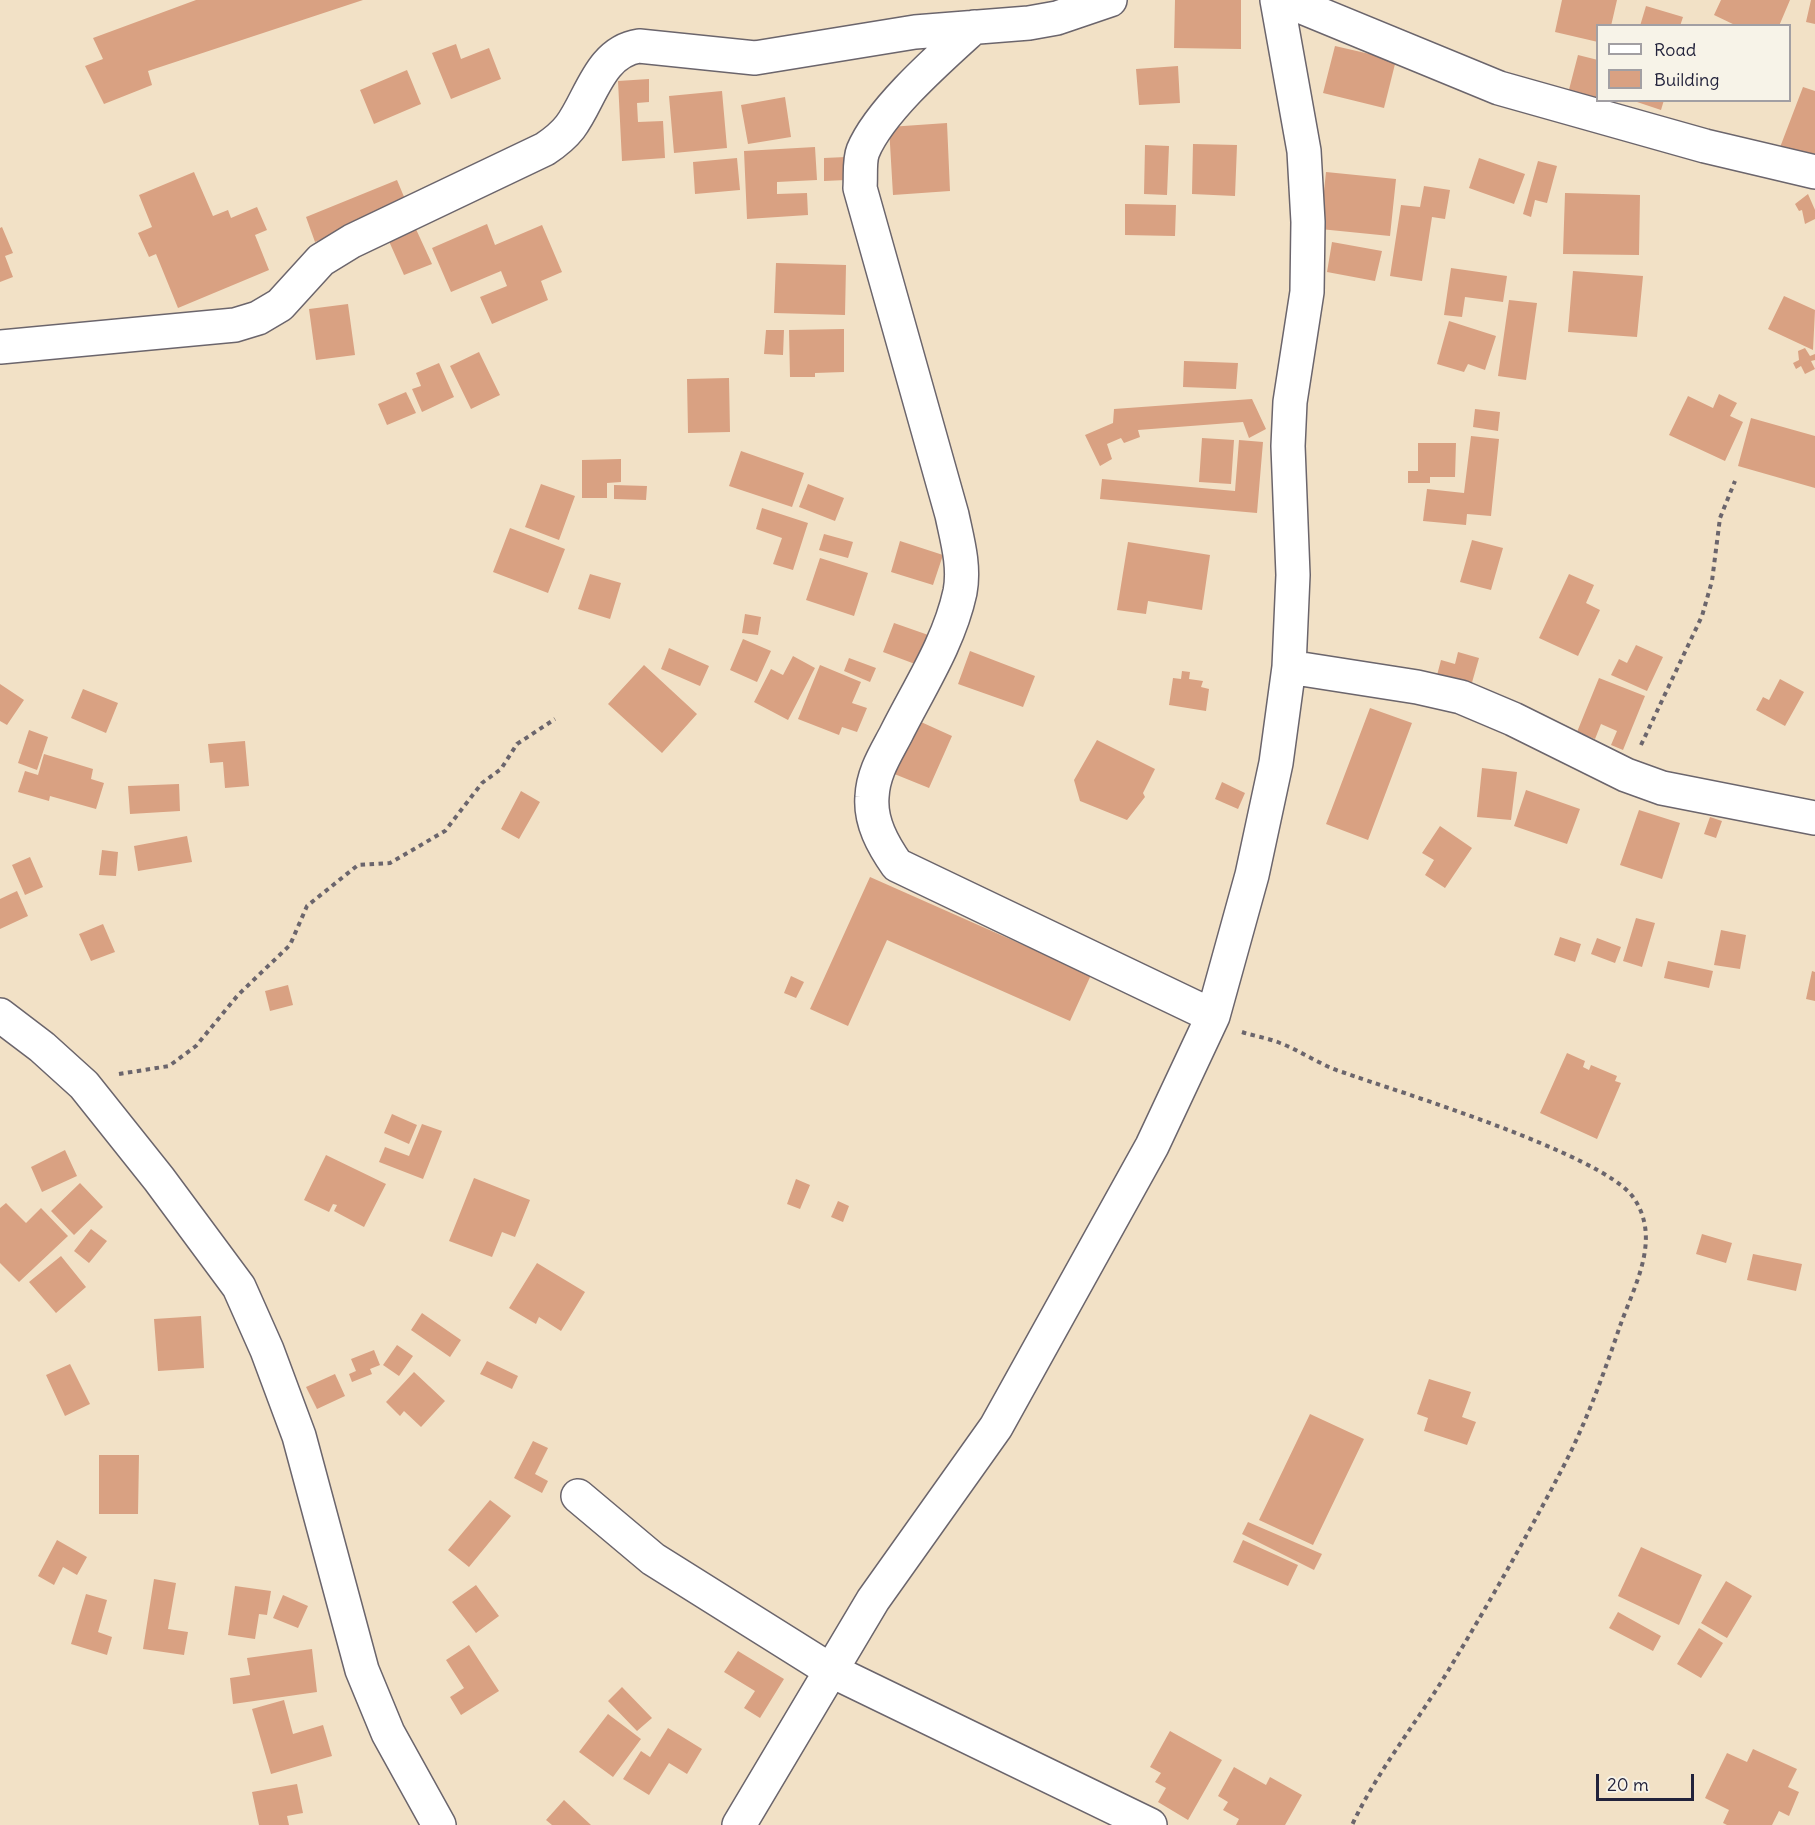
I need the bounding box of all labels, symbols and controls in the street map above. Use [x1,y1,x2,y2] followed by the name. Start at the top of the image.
[1596,24,1791,102] legend
[1654,38,1696,61] text: Road
[1654,68,1719,91] text: Building
[1599,1762,1696,1800] scale bar
[1607,1773,1649,1796] text: 20 m

